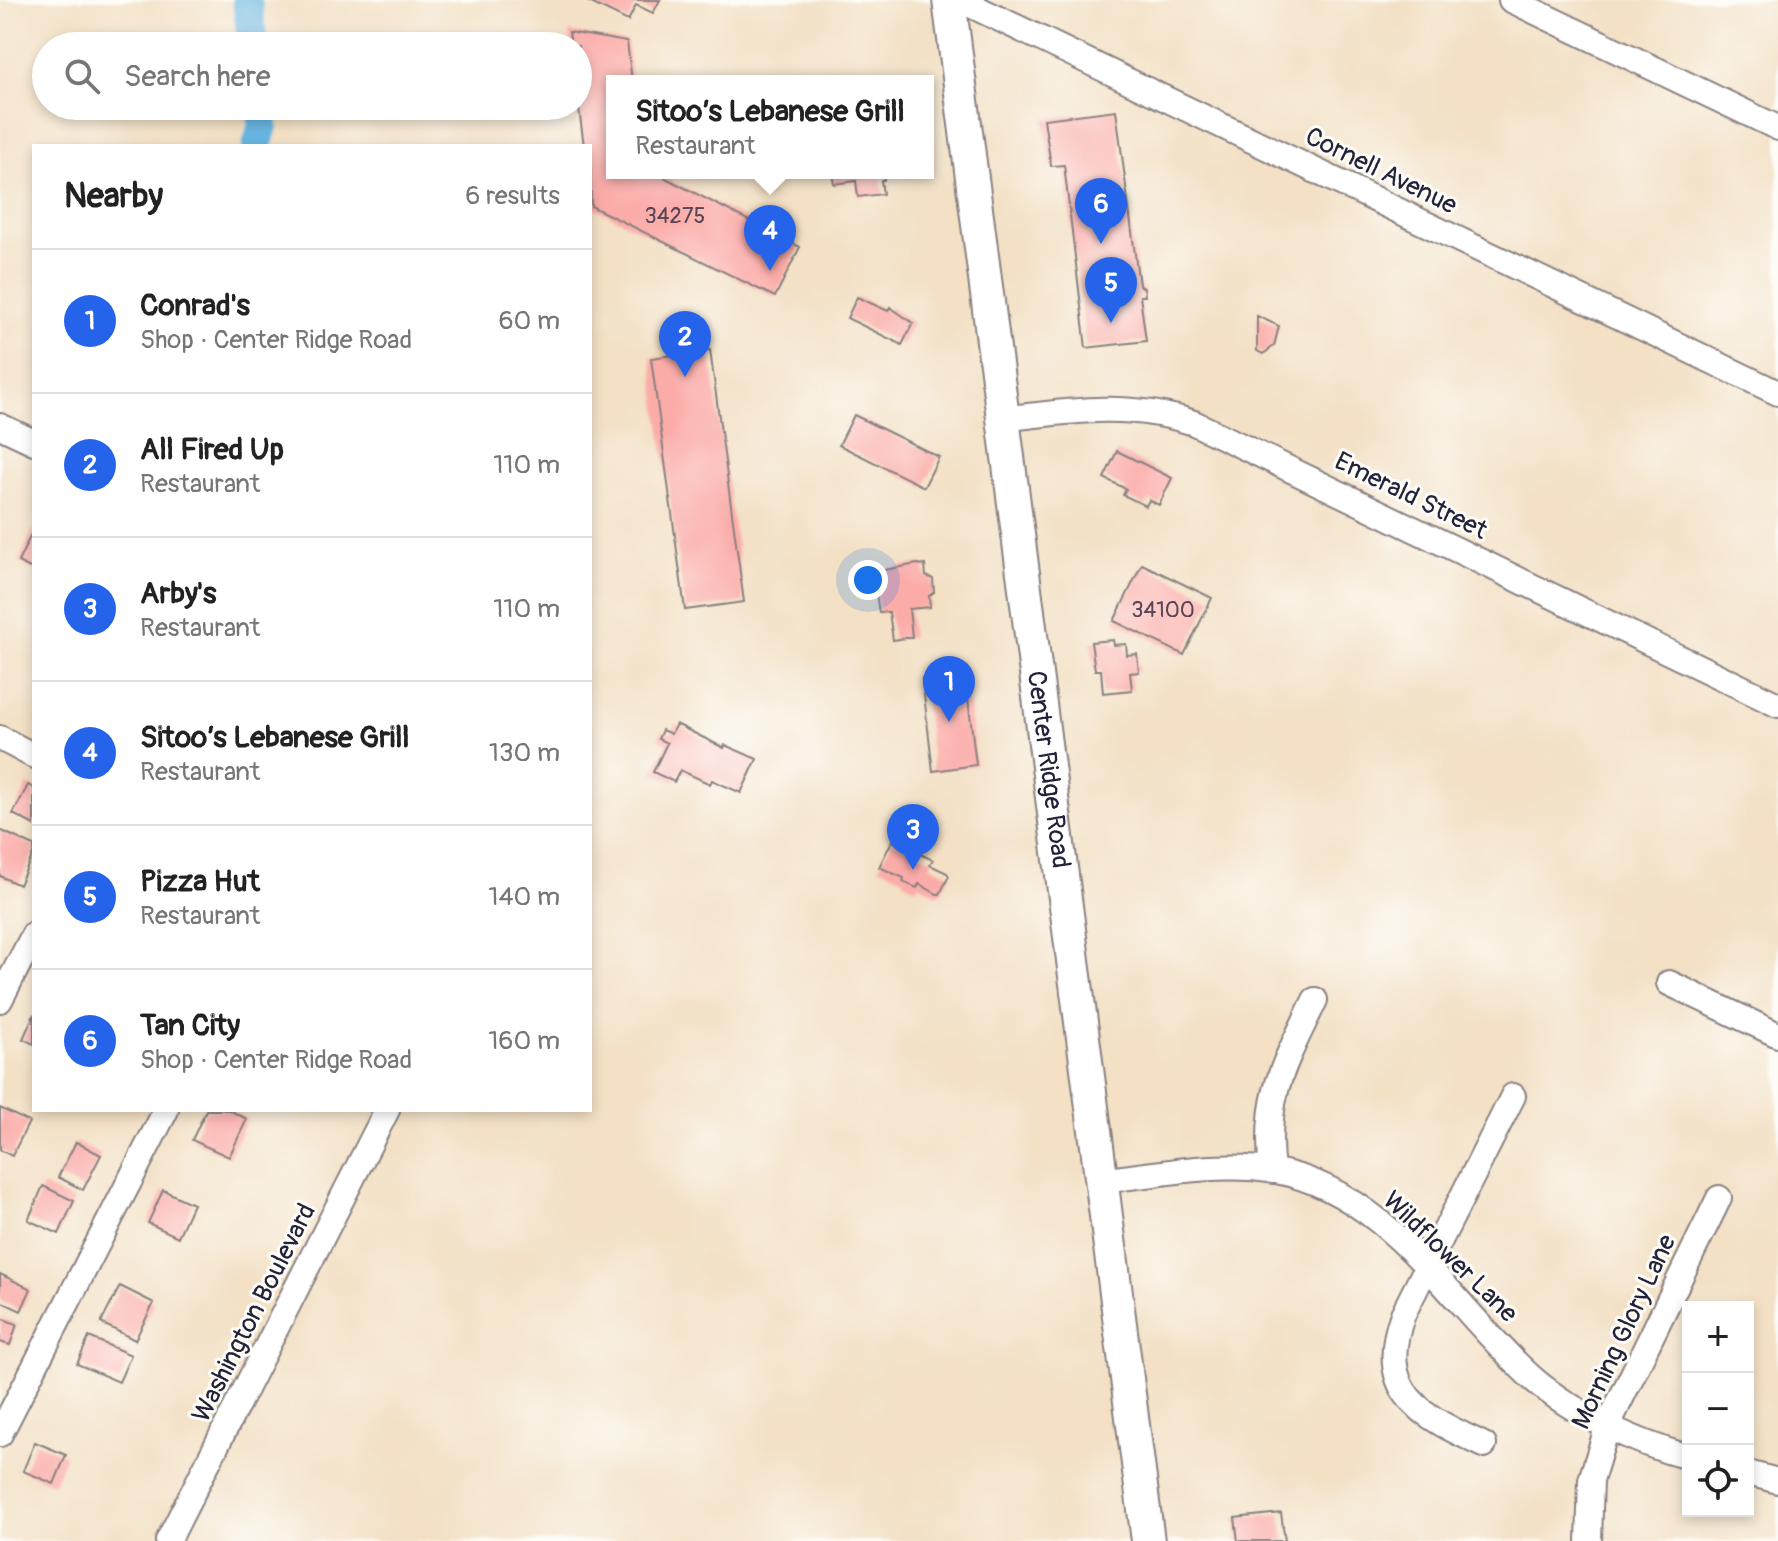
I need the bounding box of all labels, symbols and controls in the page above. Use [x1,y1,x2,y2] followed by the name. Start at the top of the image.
[32,32,592,120] search box
[60,54,104,98] icon: search
[124,58,271,95] text: Search here
[606,75,934,179] popup
[635,93,905,130] text: Sitoo’s Lebanese Grill
[1300,121,1462,222] street label: Cornell Avenue
[635,130,755,162] text: Restaurant
[64,175,163,218] text: Nearby
[1075,178,1127,244] pin: 6
[465,180,560,212] text: 6 results
[645,202,705,230] house number: 34275
[744,205,796,271] pin: 4
[1085,257,1137,323] pin: 5
[140,287,250,324] text: Conrad's
[85,305,95,337] text: 1
[498,305,560,337] text: 60 m
[659,311,711,377] pin: 2
[140,324,412,356] text: Shop · Center Ridge Road
[140,431,284,468] text: All Fired Up
[1329,445,1493,547] street label: Emerald Street
[83,449,97,481] text: 2
[493,449,560,481] text: 110 m
[140,468,260,500] text: Restaurant
[848,560,888,600] your location
[140,575,216,612] text: Arby's
[83,593,97,625] text: 3
[493,593,560,625] text: 110 m
[1131,596,1195,624] house number: 34100
[140,612,260,644] text: Restaurant
[923,656,975,722] pin: 1
[1020,669,1077,870] street label: Center Ridge Road
[140,719,409,756] text: Sitoo’s Lebanese Grill
[82,737,98,769] text: 4
[489,737,560,769] text: 130 m
[140,756,260,788] text: Restaurant
[887,804,939,870] pin: 3
[140,863,260,900] text: Pizza Hut
[83,881,97,913] text: 5
[488,881,560,913] text: 140 m
[140,900,260,932] text: Restaurant
[140,1007,240,1044] text: Tan City
[82,1025,98,1057] text: 6
[488,1025,560,1057] text: 160 m
[140,1044,412,1076] text: Shop · Center Ridge Road
[1376,1185,1524,1329] street label: Wildflower Lane
[185,1198,323,1428] street label: Washington Boulevard
[1565,1229,1683,1434] street label: Morning Glory Lane
[1682,1301,1754,1517] map controls
[1682,1301,1754,1373] button: +
[1682,1373,1754,1445] button: −
[1682,1445,1754,1517] button: locate

